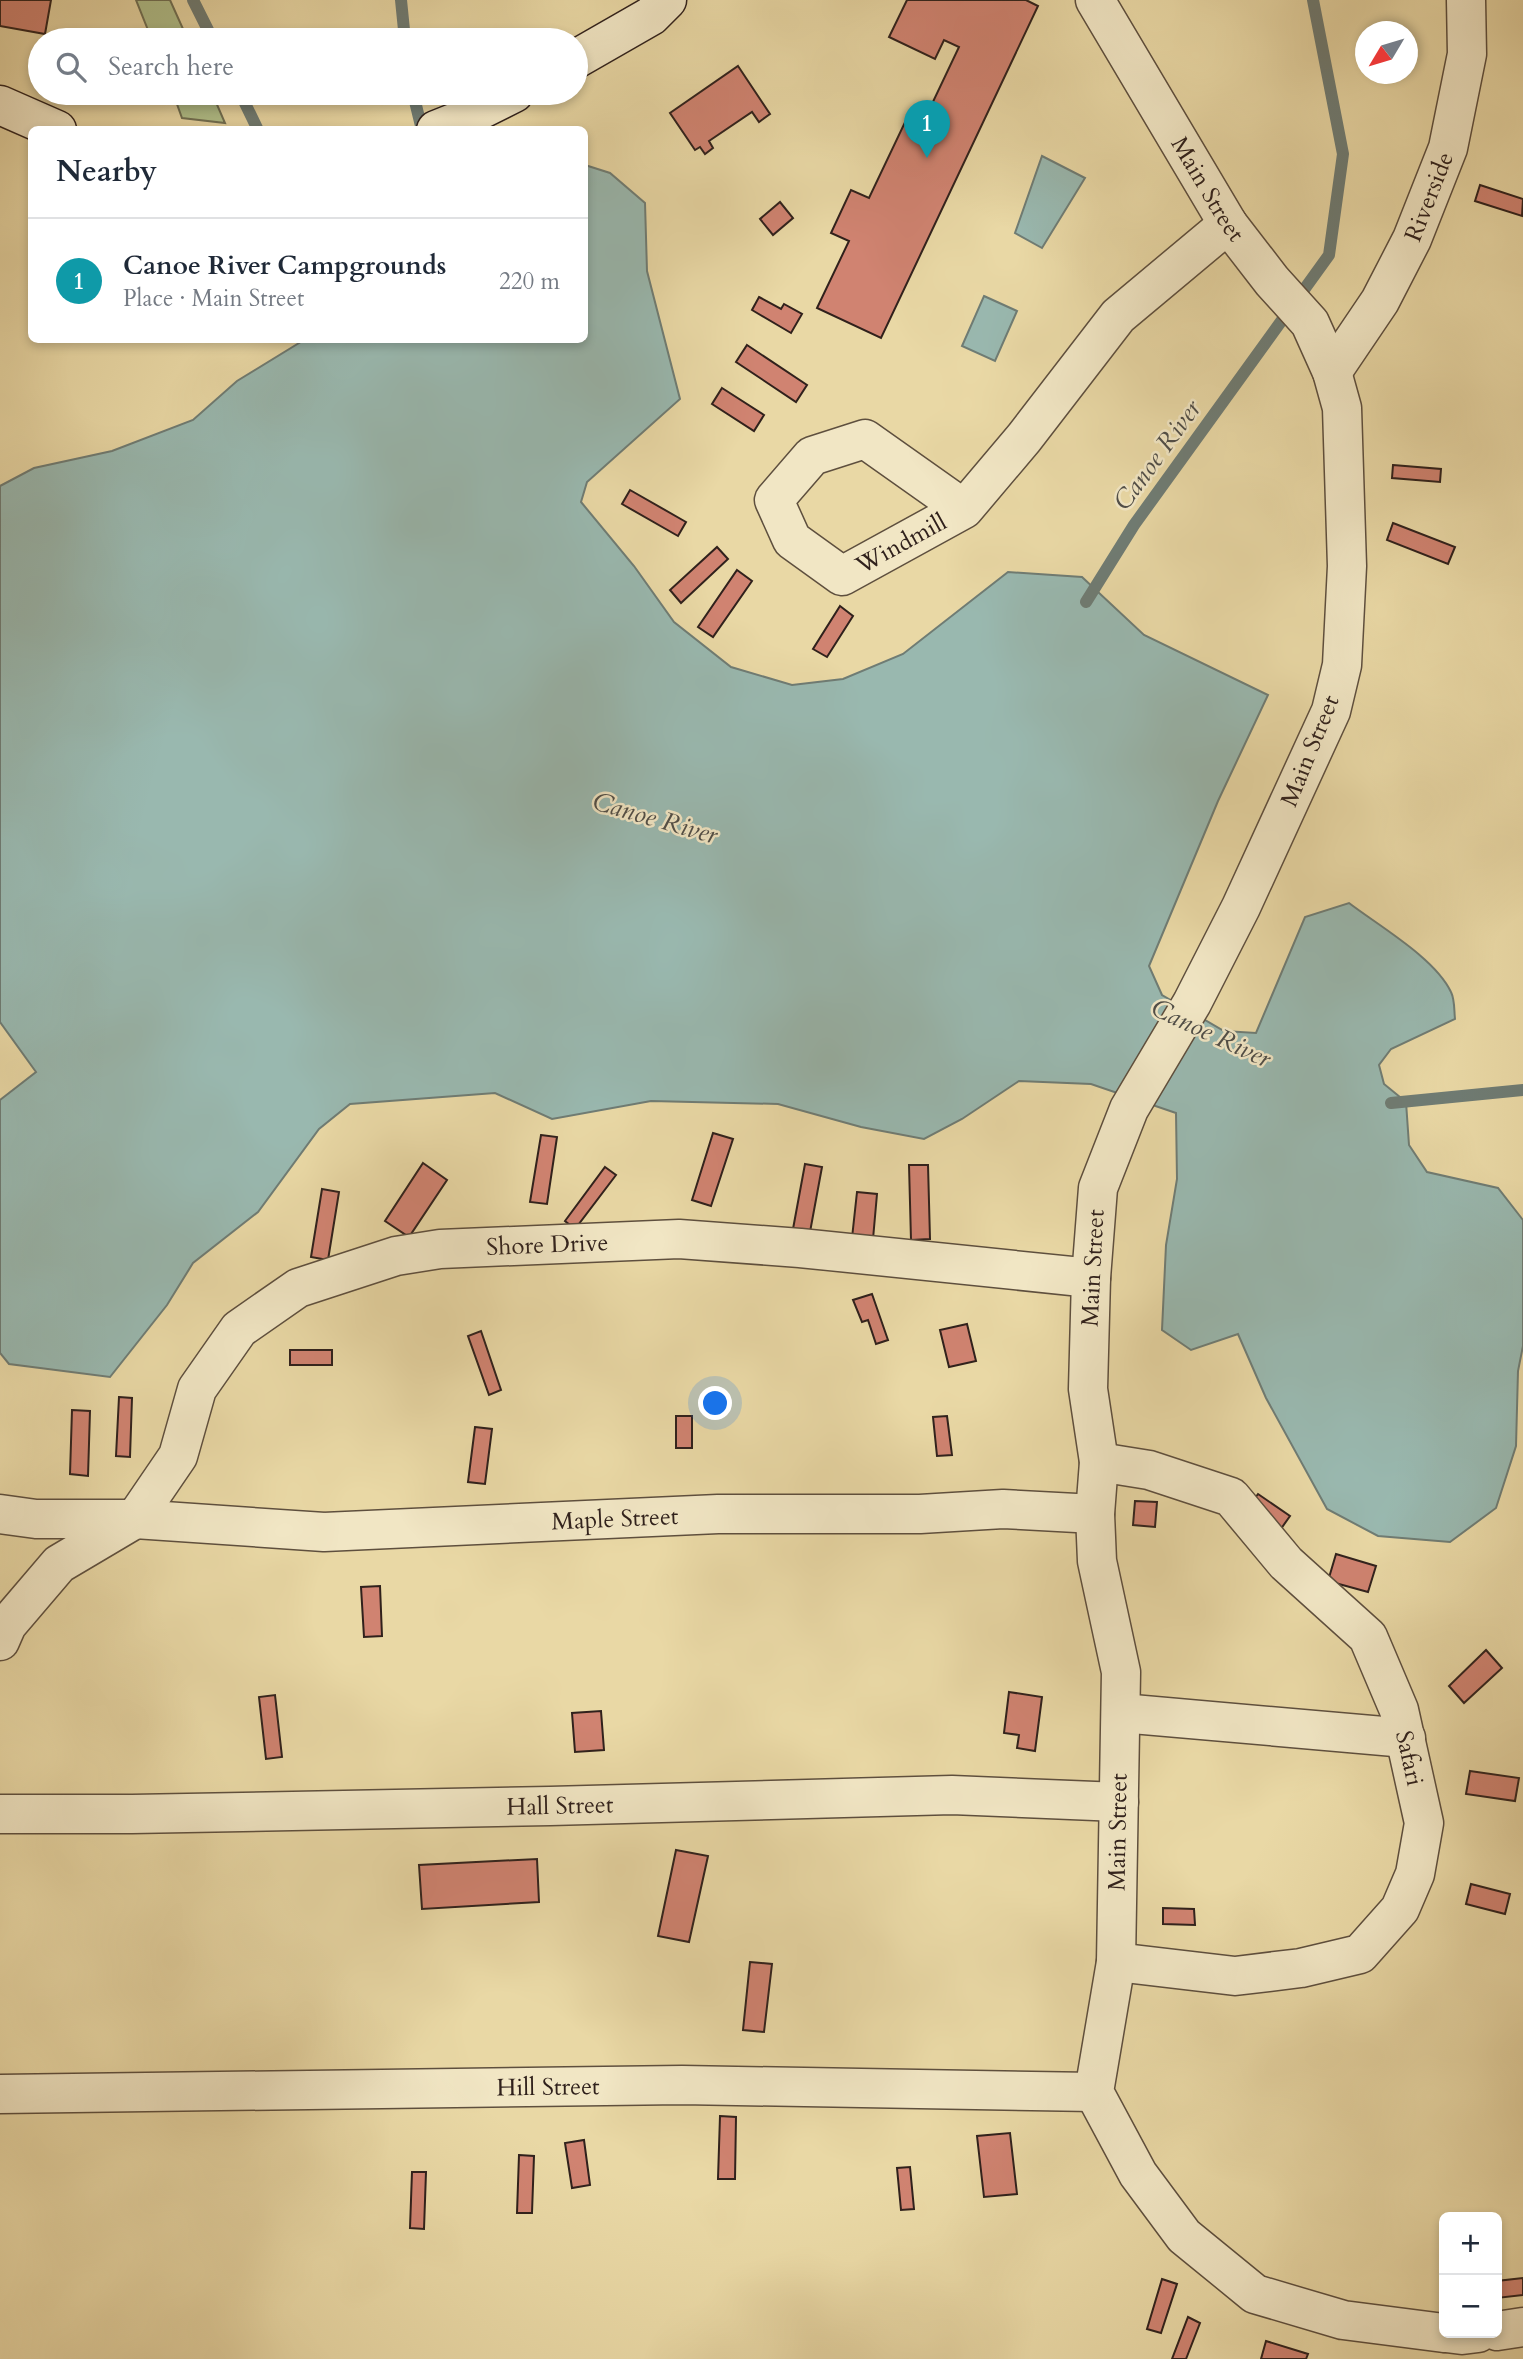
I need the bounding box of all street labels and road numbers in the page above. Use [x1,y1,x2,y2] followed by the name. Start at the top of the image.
[1163,130,1252,249] street label: Main Street
[1396,147,1461,246] street label: Riverside
[849,505,952,582] street label: Windmill
[1273,690,1347,812] street label: Main Street
[1073,1208,1113,1328] street label: Main Street
[485,1225,609,1264] street label: Shore Drive
[551,1499,680,1538] street label: Maple Street
[1388,1727,1432,1789] street label: Safari
[1100,1773,1136,1891] street label: Main Street
[506,1788,614,1823] street label: Hall Street
[496,2070,600,2104] street label: Hill Street

